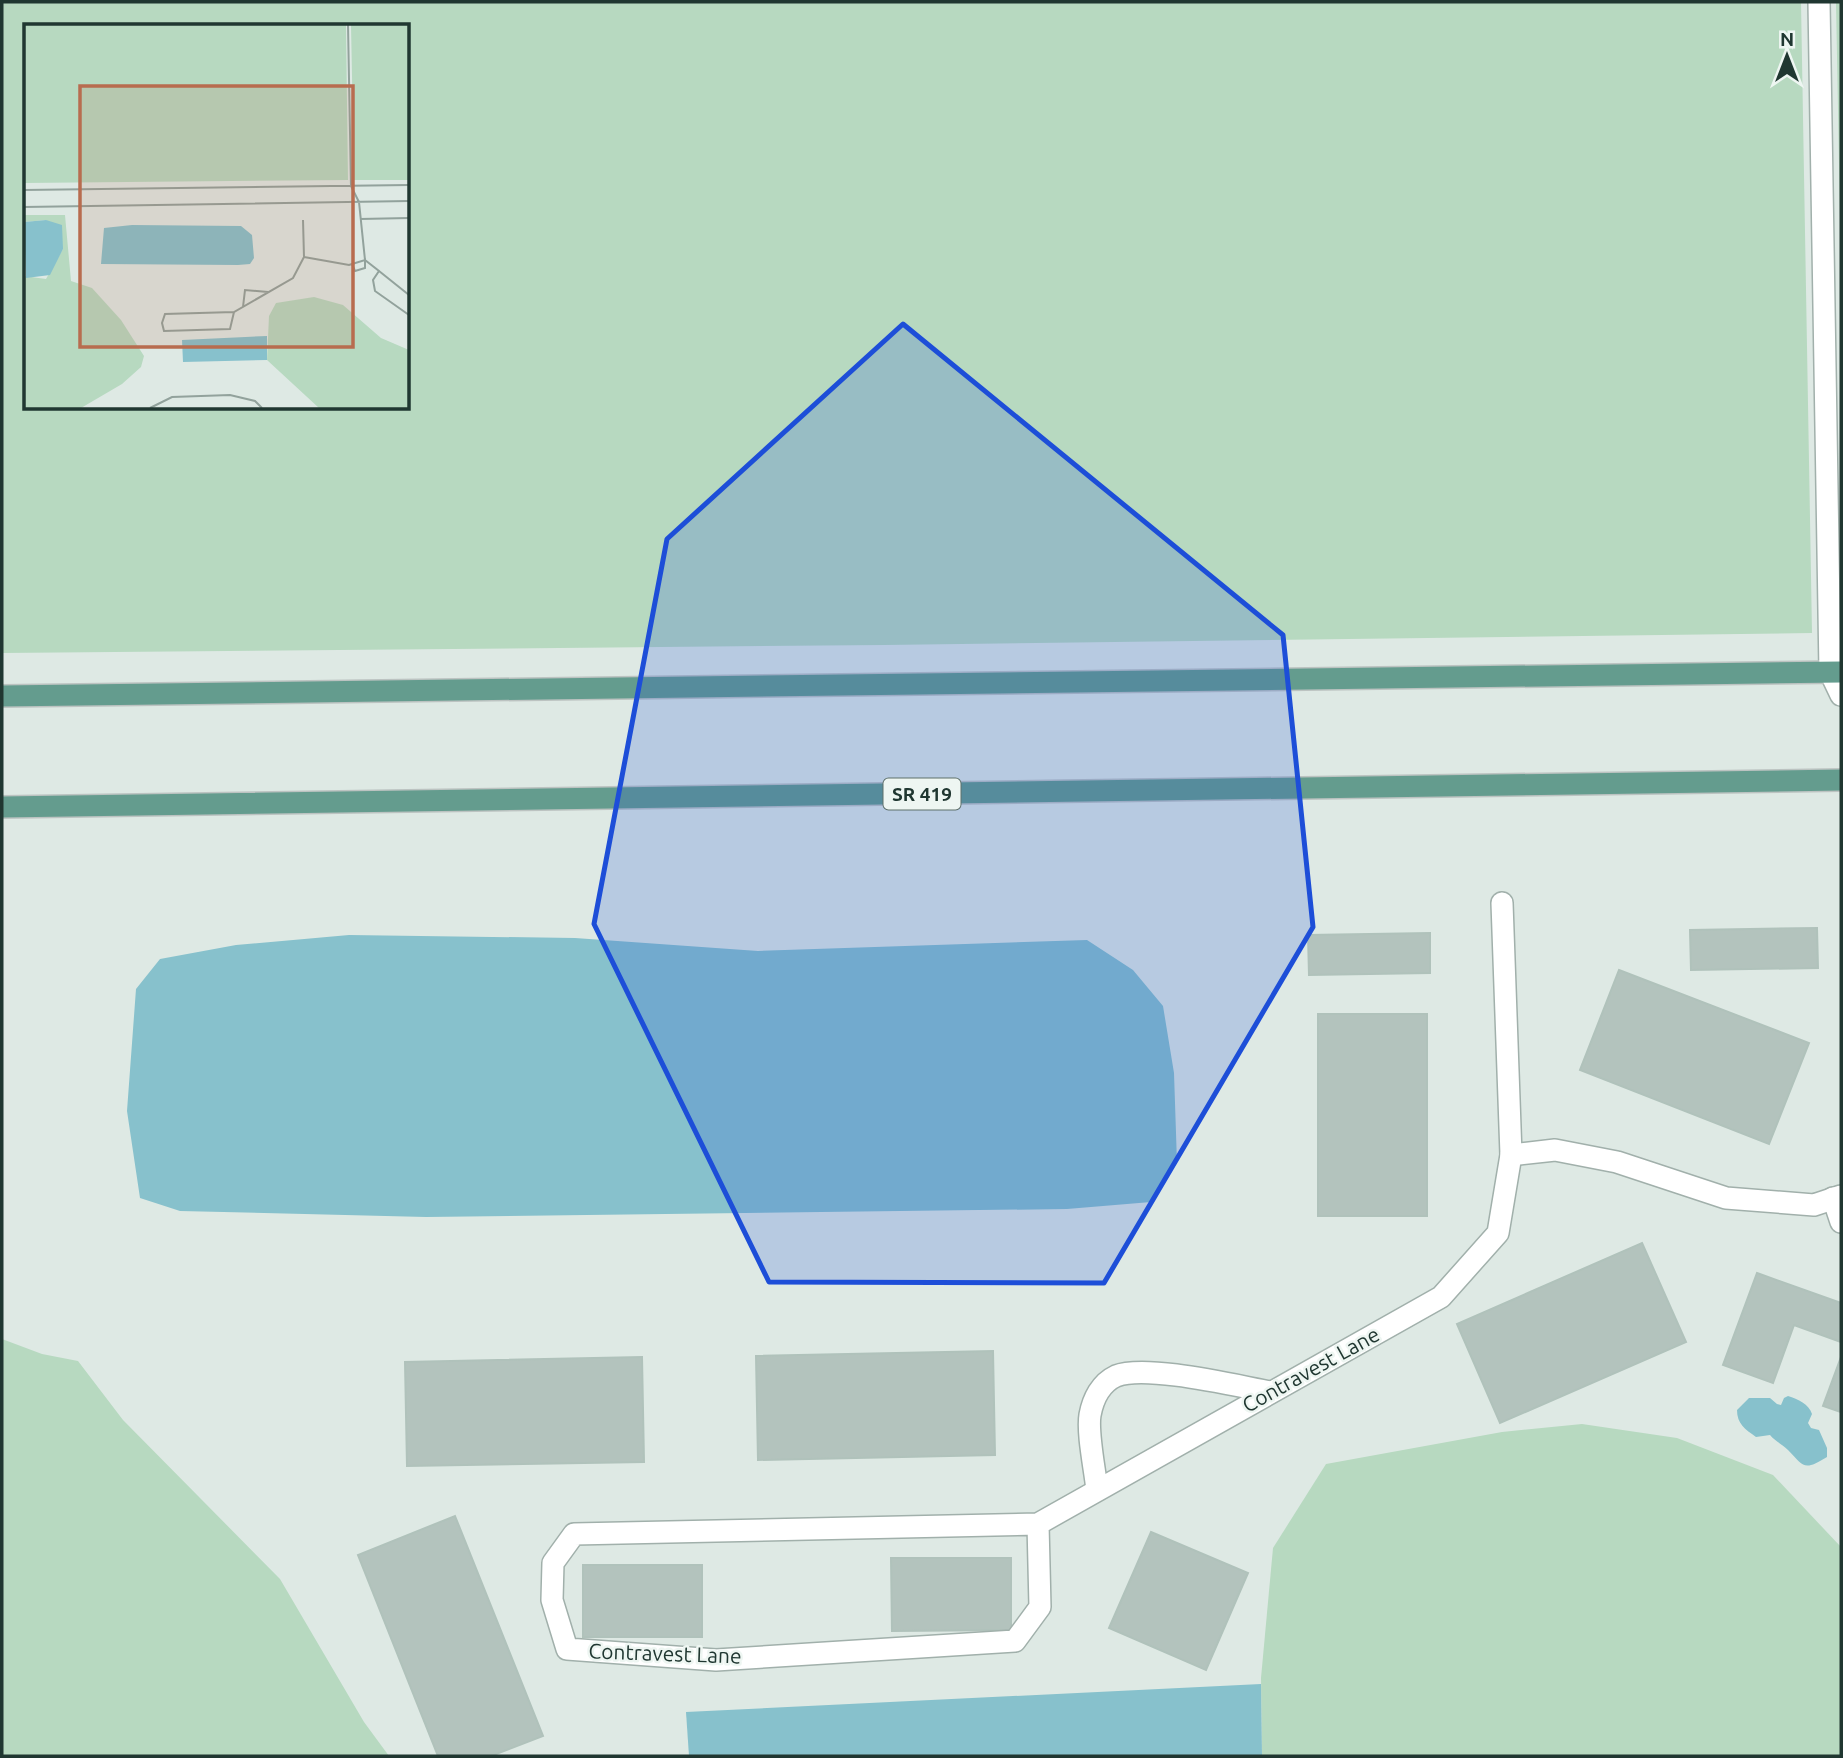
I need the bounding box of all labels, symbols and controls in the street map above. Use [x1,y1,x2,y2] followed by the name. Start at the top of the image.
[1752,21,1822,91] north arrow
[24,24,410,410] inset map
[1780,28,1794,50] text: N
[884,778,960,810] road number: SR 419
[1238,1322,1383,1417] street label: Contravest Lane
[588,1638,742,1668] street label: Contravest Lane

